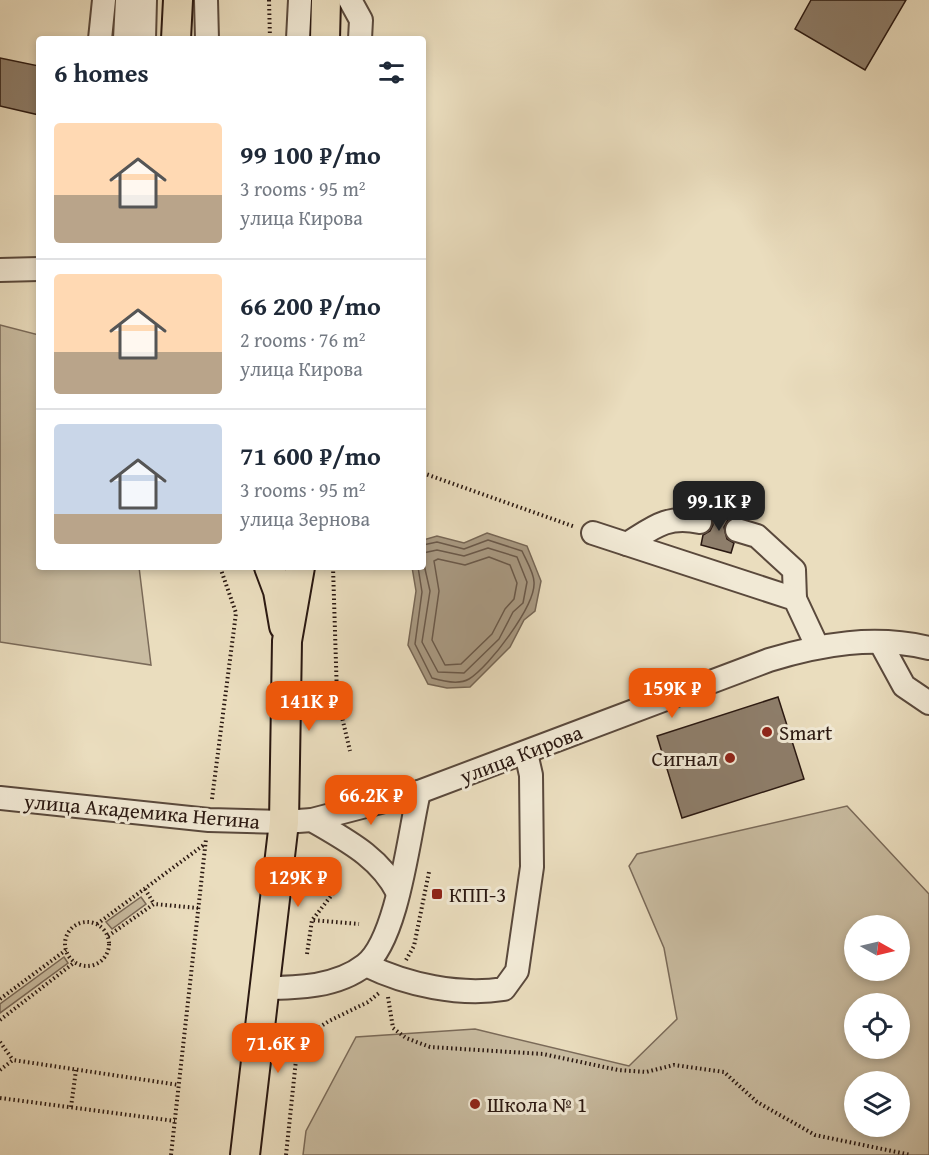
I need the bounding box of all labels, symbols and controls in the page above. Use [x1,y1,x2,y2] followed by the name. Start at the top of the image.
[54,53,149,92] text: 6 homes
[375,56,408,89] icon: filters
[240,135,381,174] text: 99 100 ₽/mo
[102,147,174,219] icon: home
[240,174,366,203] text: 3 rooms · 95 m²
[240,203,363,232] text: улица Кирова
[240,286,381,325] text: 66 200 ₽/mo
[102,298,174,370] icon: home
[240,325,366,354] text: 2 rooms · 76 m²
[240,354,363,383] text: улица Кирова
[240,436,381,475] text: 71 600 ₽/mo
[102,448,174,520] icon: home
[240,475,366,504] text: 3 rooms · 95 m²
[664,481,774,532] pin: 99.1K ₽
[687,486,751,515] text: 99.1K ₽
[240,504,370,533] text: улица Зернова
[623,668,721,719] pin: 159K ₽
[643,673,701,702] text: 159K ₽
[260,681,358,732] pin: 141K ₽
[280,686,338,715] text: 141K ₽
[454,716,587,792] street label: улица Кирова
[779,717,833,748] place label: Smart
[760,725,774,739] marker: Smart
[651,743,718,774] place label: Сигнал
[723,751,737,765] marker: Сигнал
[316,775,426,826] pin: 66.2K ₽
[339,780,403,809] text: 66.2K ₽
[22,785,261,837] street label: улица Академика Негина
[249,857,347,908] pin: 129K ₽
[269,862,327,891] text: 129K ₽
[449,879,506,910] place label: КПП-3
[430,887,444,901] marker: КПП-3
[844,915,910,981] north arrow
[844,915,910,1137] map controls
[844,993,910,1059] button: locate
[223,1023,333,1074] pin: 71.6K ₽
[246,1028,310,1057] text: 71.6K ₽
[844,1071,910,1137] button: layers
[487,1089,587,1120] place label: Школа № 1
[468,1097,482,1111] marker: Школа № 1

